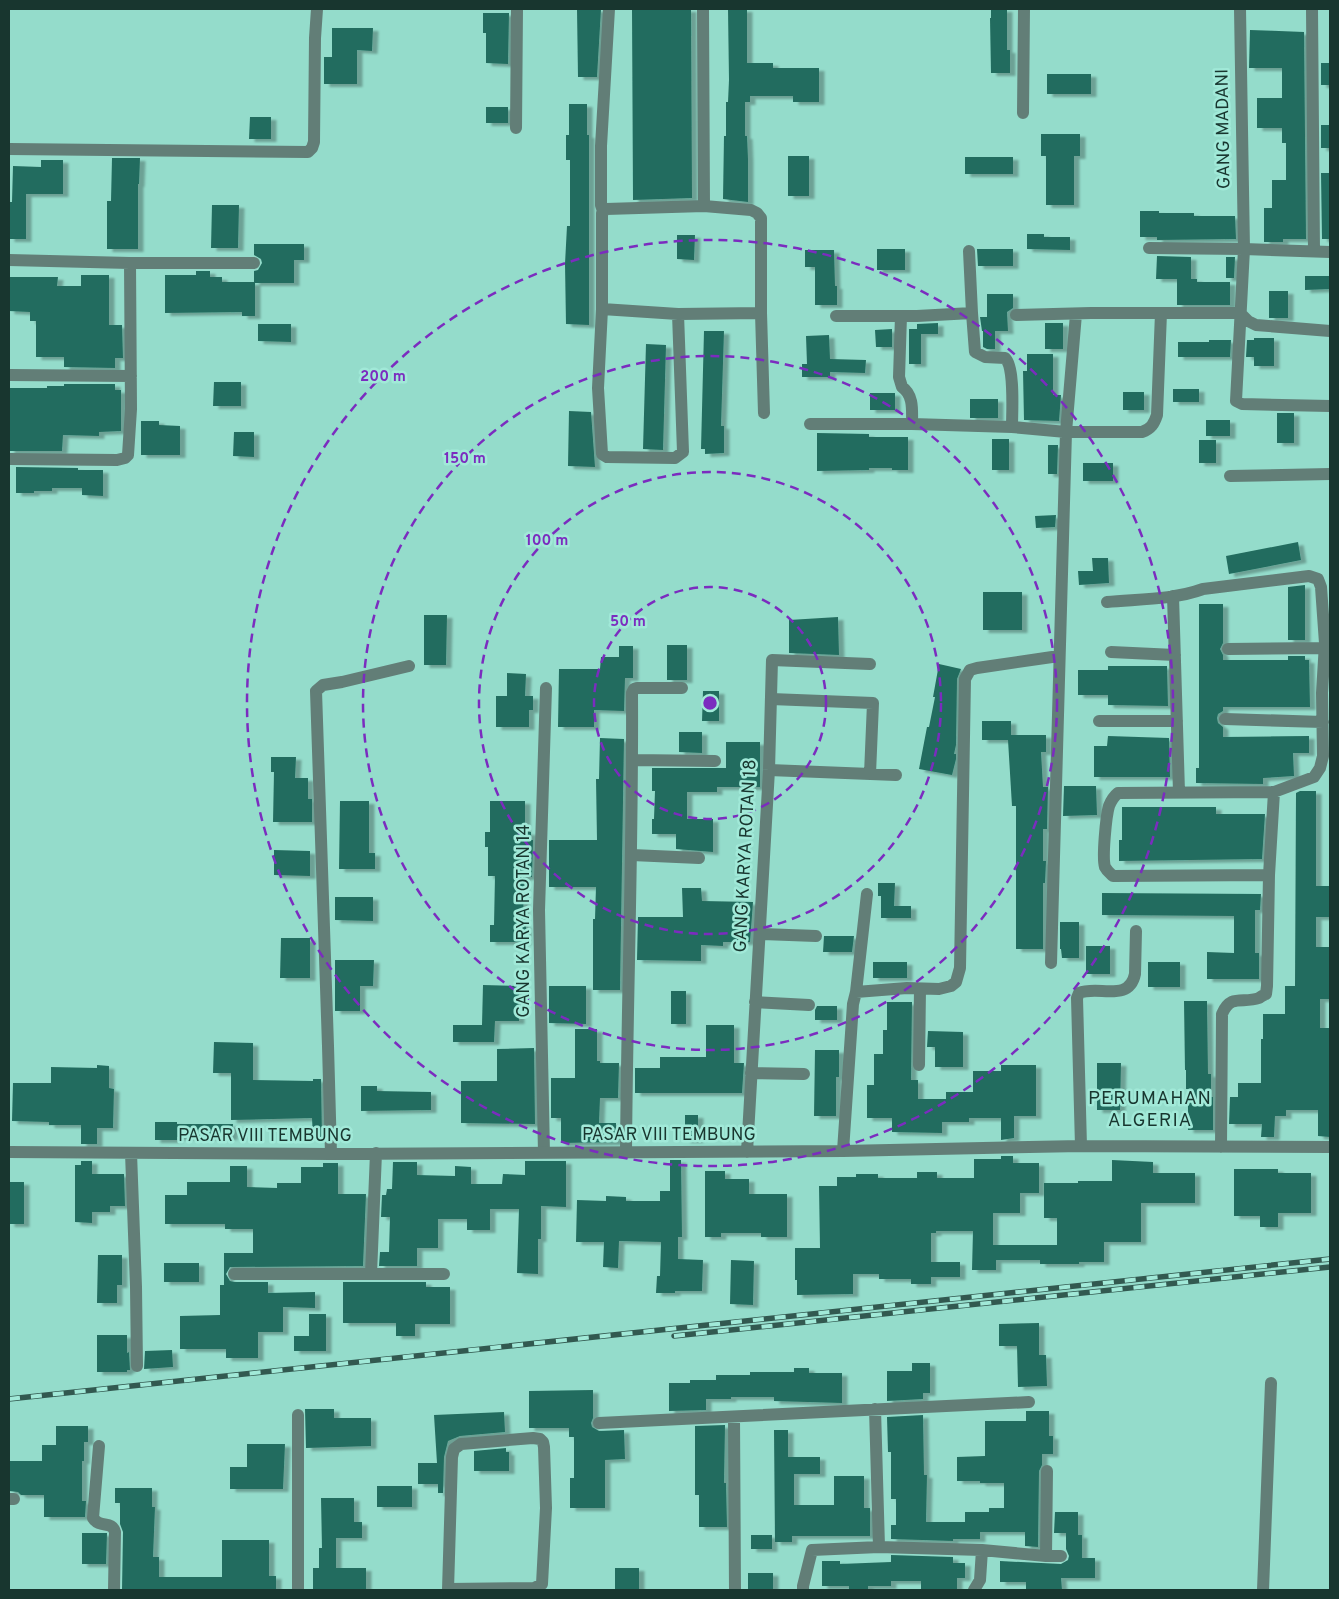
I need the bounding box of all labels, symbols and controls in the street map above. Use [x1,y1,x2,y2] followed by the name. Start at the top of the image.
[1211,69,1237,189] street label: GANG MADANI
[360,368,406,387] text: 200 m
[444,450,486,469] text: 150 m
[526,532,568,551] text: 100 m
[610,613,646,632] text: 50 m
[701,694,719,712] centre of rings
[729,759,763,953] street label: GANG KARYA ROTAN 18
[513,824,536,1018] street label: GANG KARYA ROTAN 14
[1088,1087,1212,1133] district label: PERUMAHAN ALGERIA
[582,1124,756,1147] street label: PASAR VIII TEMBUNG
[178,1125,352,1148] street label: PASAR VIII TEMBUNG

